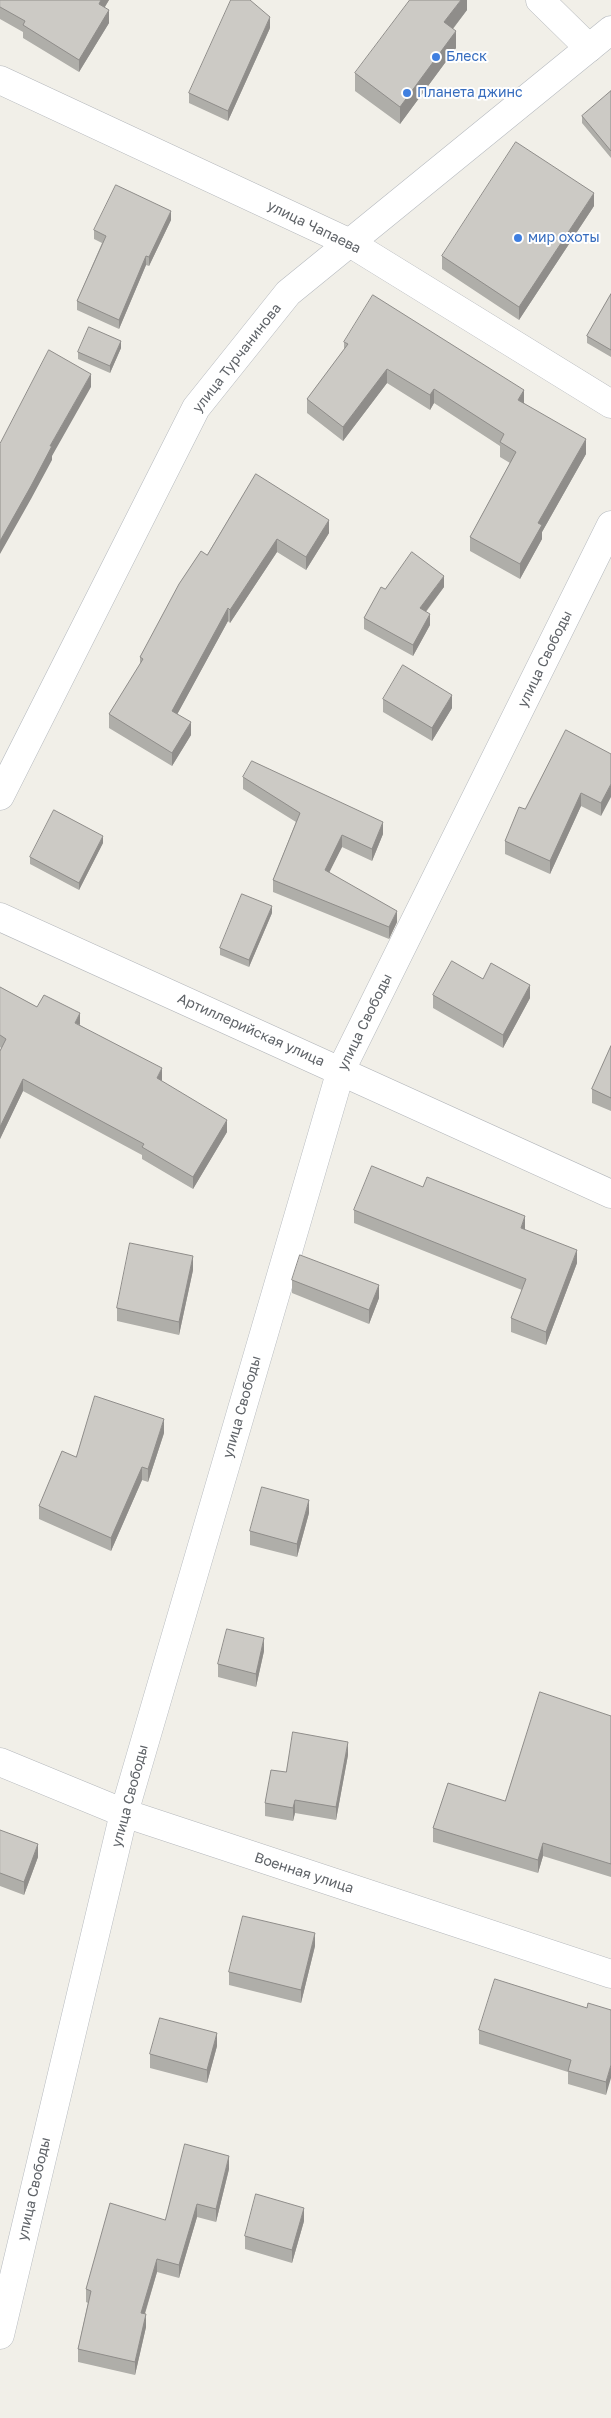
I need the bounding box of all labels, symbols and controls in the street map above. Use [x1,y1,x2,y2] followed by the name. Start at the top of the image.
[446,49,487,65] place label: Блеск
[430,51,442,63] marker: Блеск
[417,85,523,101] place label: Планета джинс
[401,87,413,99] marker: Планета джинс
[264,197,364,257] street label: улица Чапаева
[528,230,600,246] place label: мир охоты
[512,232,524,244] marker: мир охоты
[189,300,285,416] street label: улица Турчанинова
[514,608,576,710] street label: улица Свободы
[334,971,396,1073] street label: улица Свободы
[175,990,327,1070] street label: Артиллерийская улица
[219,1354,265,1460] street label: улица Свободы
[108,1743,152,1849] street label: улица Свободы
[252,1849,356,1897] street label: Военная улица
[14,2136,54,2242] street label: улица Свободы

